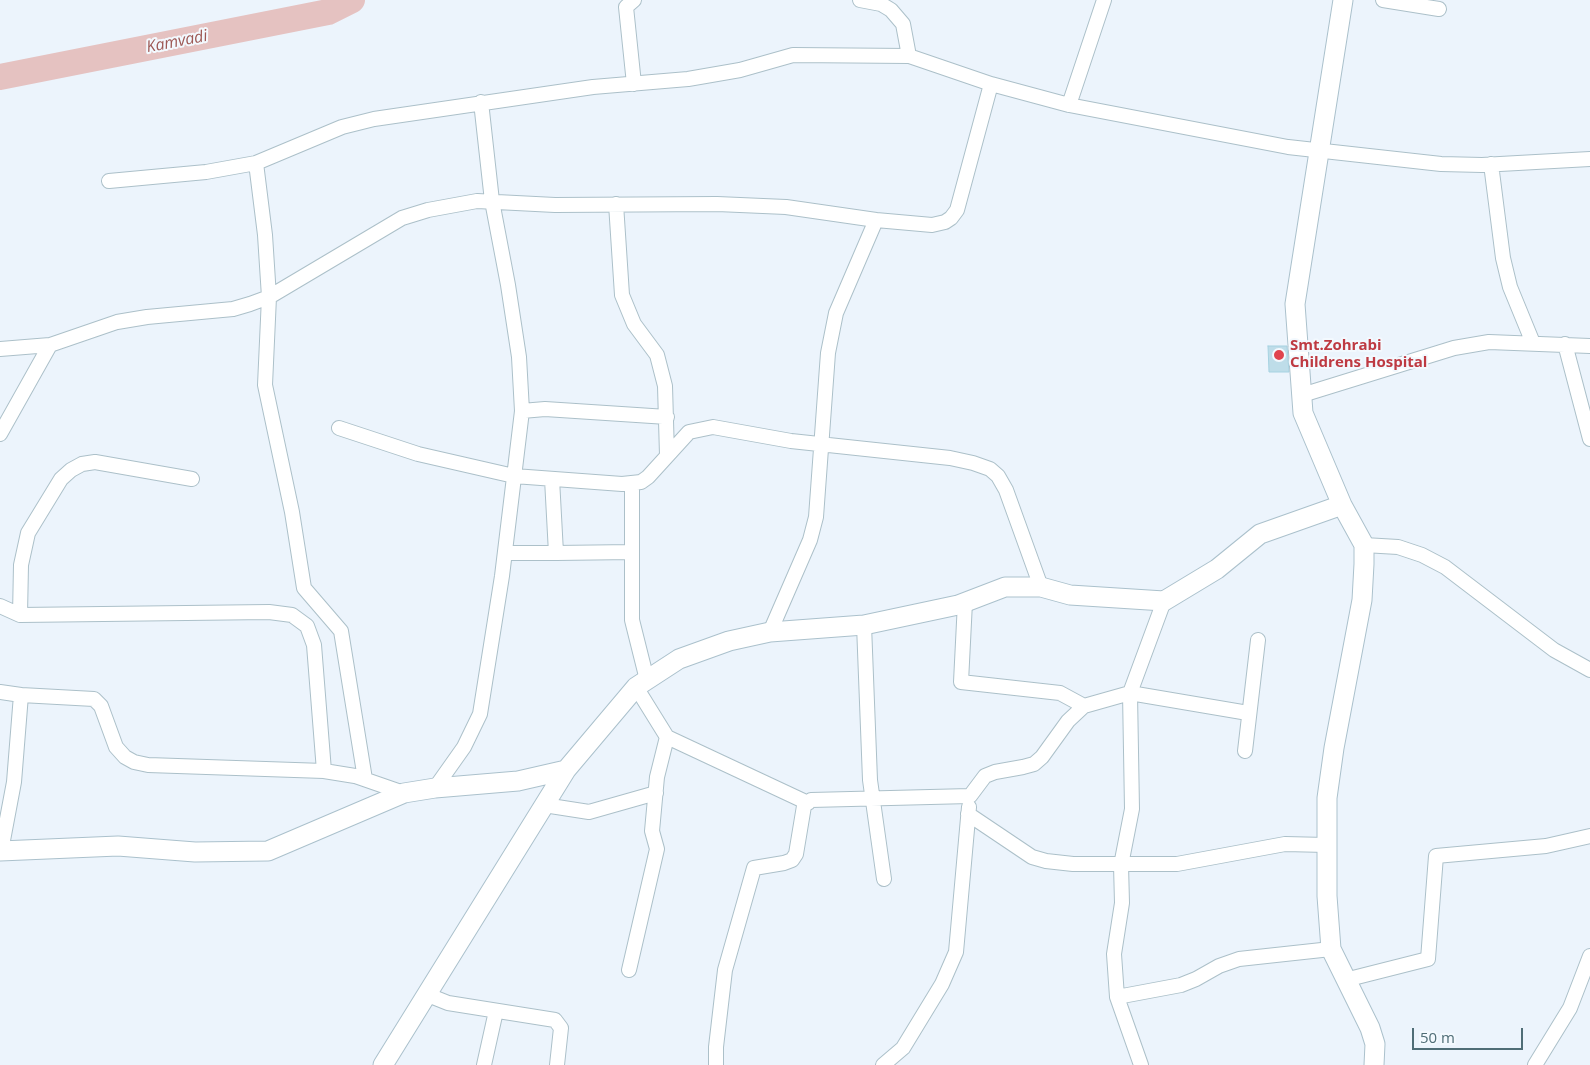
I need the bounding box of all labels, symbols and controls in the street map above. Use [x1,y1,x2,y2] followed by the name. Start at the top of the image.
[145,27,209,57] water label: Kamvadi
[1290,337,1427,372] place label: Smt.Zohrabi Childrens Hospital
[1272,348,1286,362] marker: Smt.Zohrabi Childrens Hospital
[1415,1018,1526,1050] scale bar
[1420,1027,1455,1047] text: 50 m

